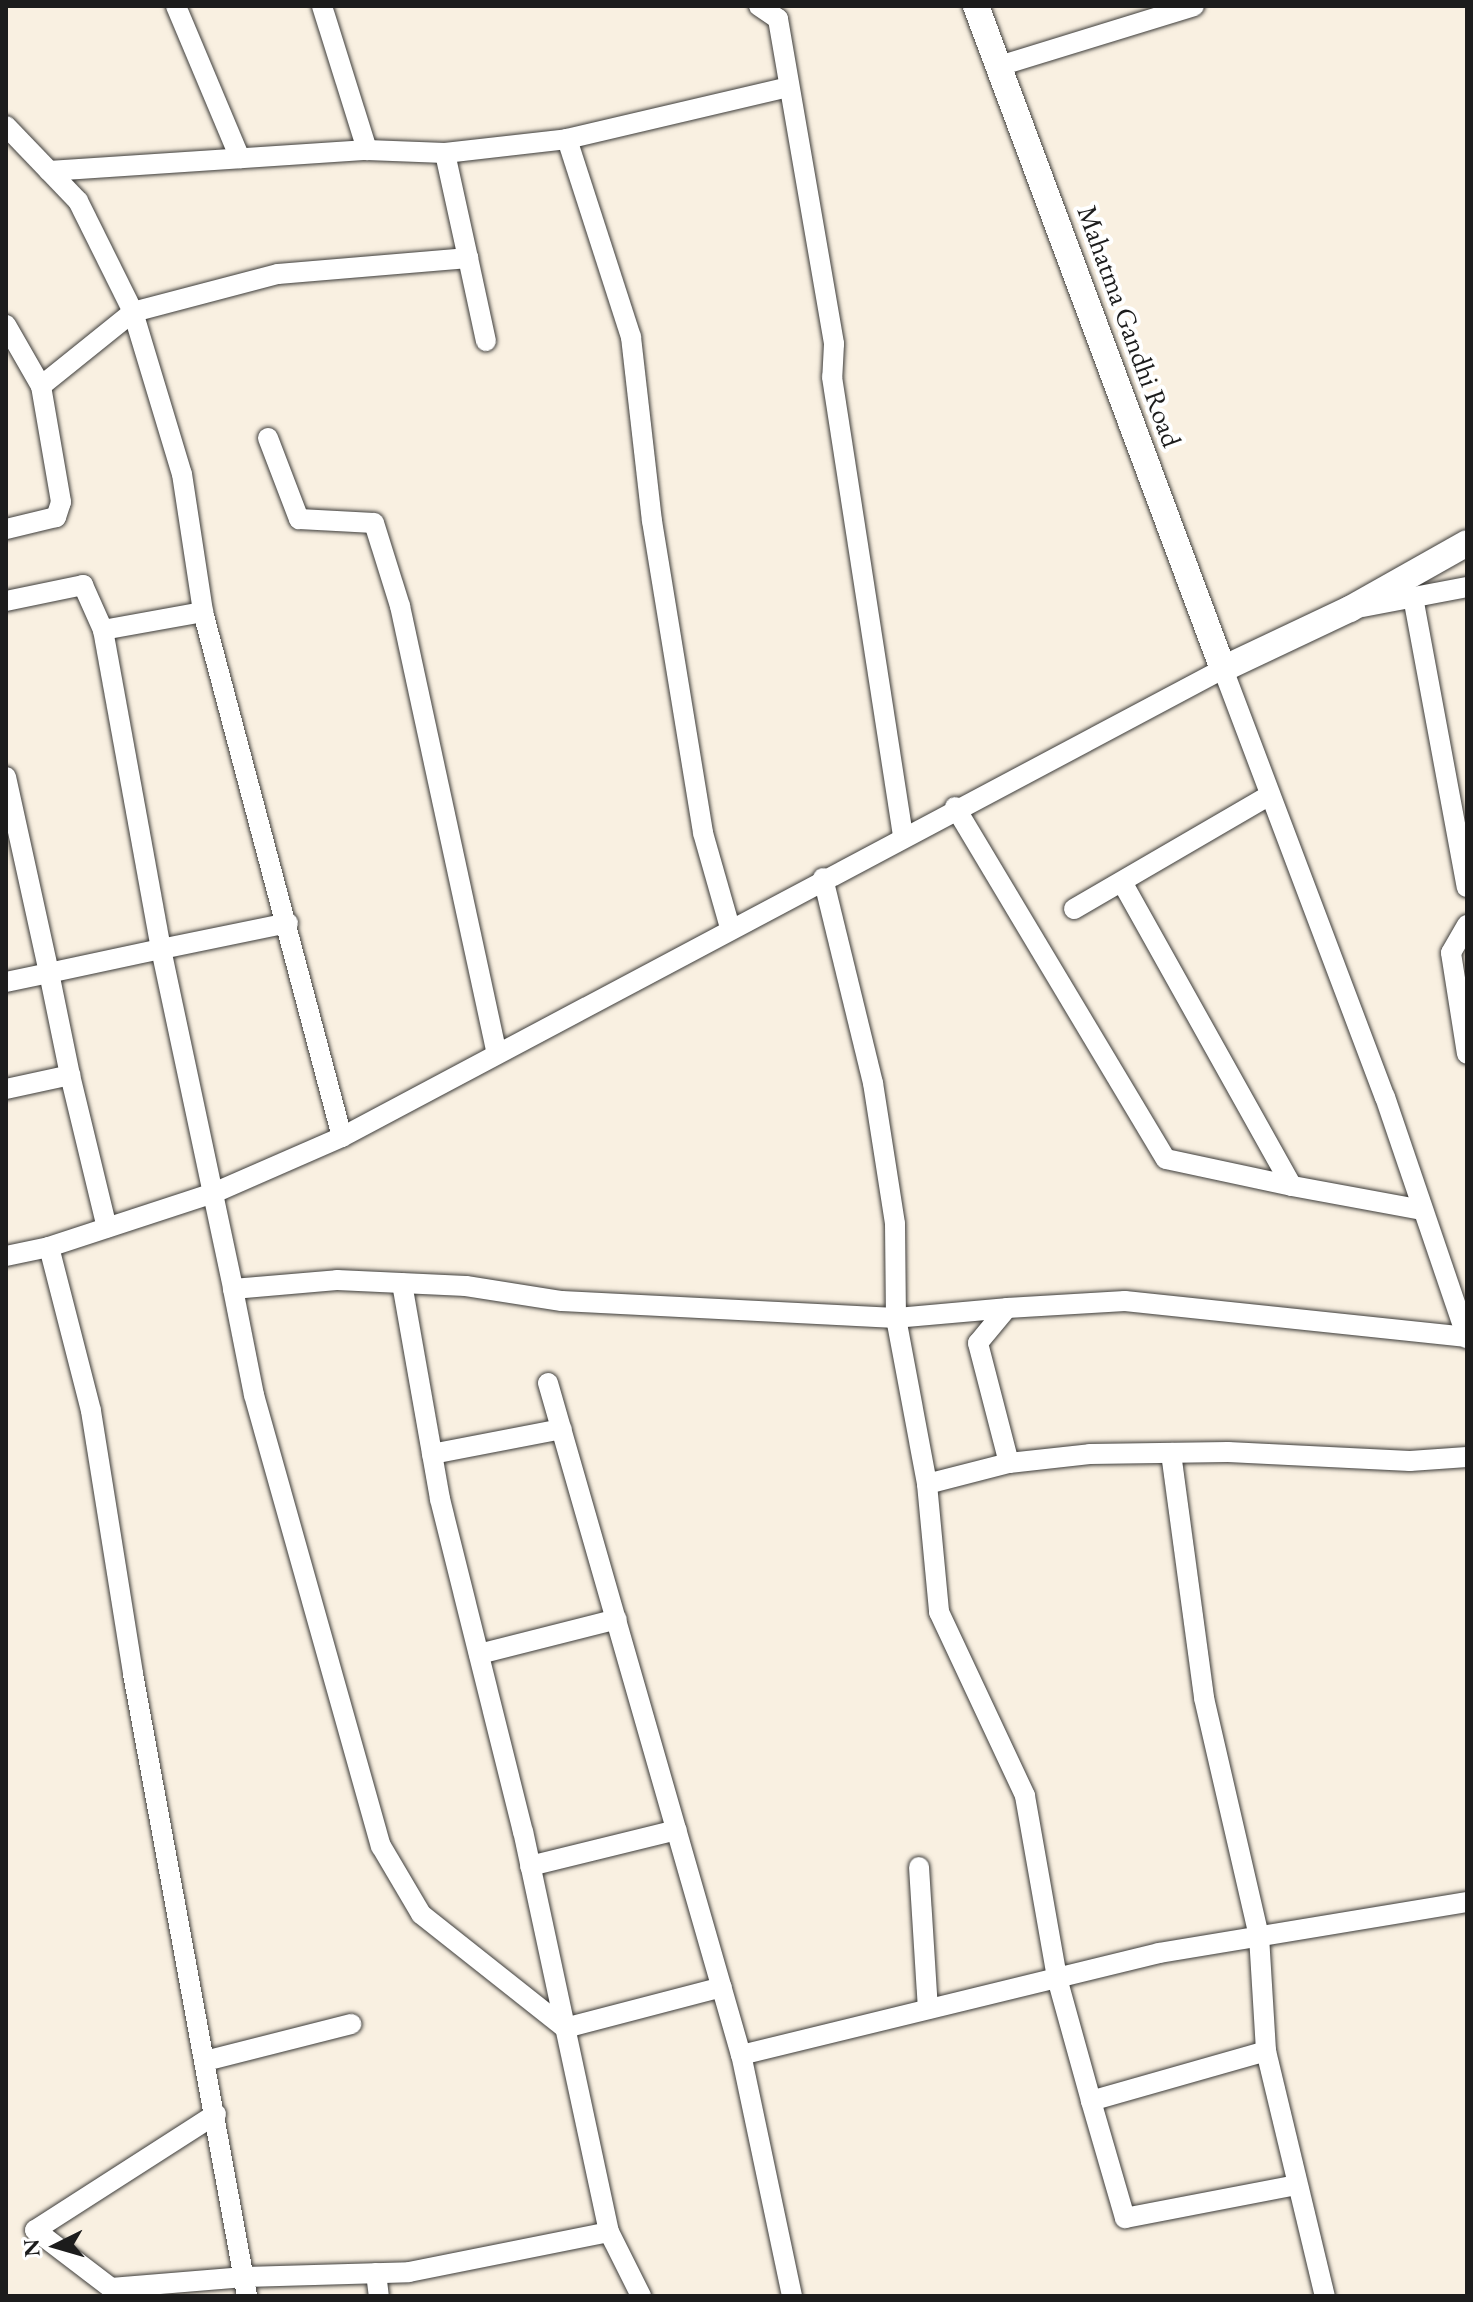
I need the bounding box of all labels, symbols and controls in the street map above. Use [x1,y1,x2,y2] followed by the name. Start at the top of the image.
[1071,201,1189,451] street label: Mahatma Gandhi Road
[16,2206,96,2286] north arrow
[16,2238,47,2258] text: N

